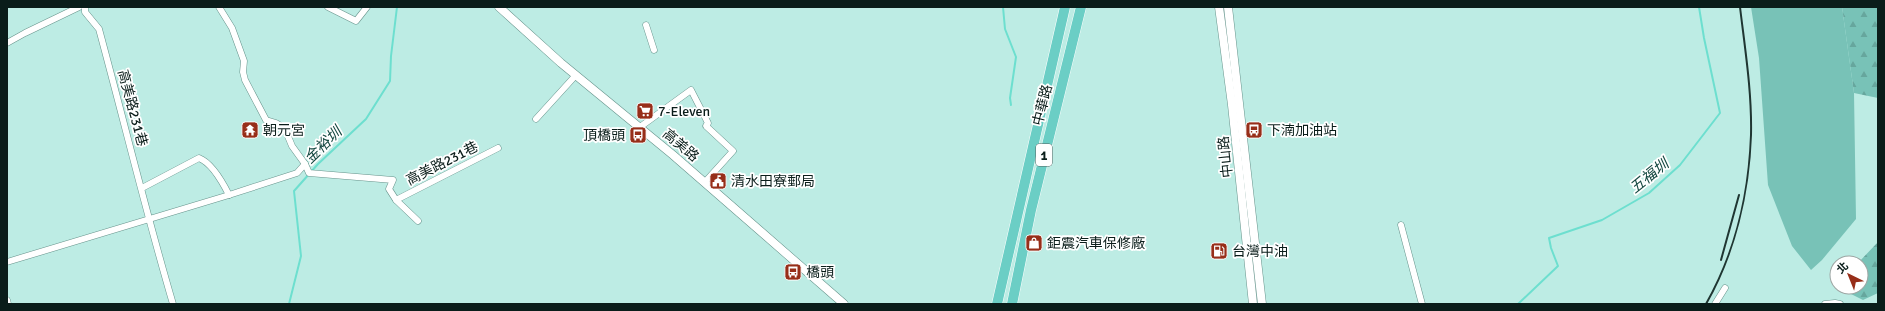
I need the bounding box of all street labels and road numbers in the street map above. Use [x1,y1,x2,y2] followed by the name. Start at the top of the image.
[114,68,151,148] street label: 高美路231巷
[1029,83,1056,128] street label: 中華路
[659,125,702,165] street label: 高美路
[1215,135,1236,179] street label: 中山路
[403,138,481,189] street label: 高美路231巷
[1036,144,1052,166] road number: 1

